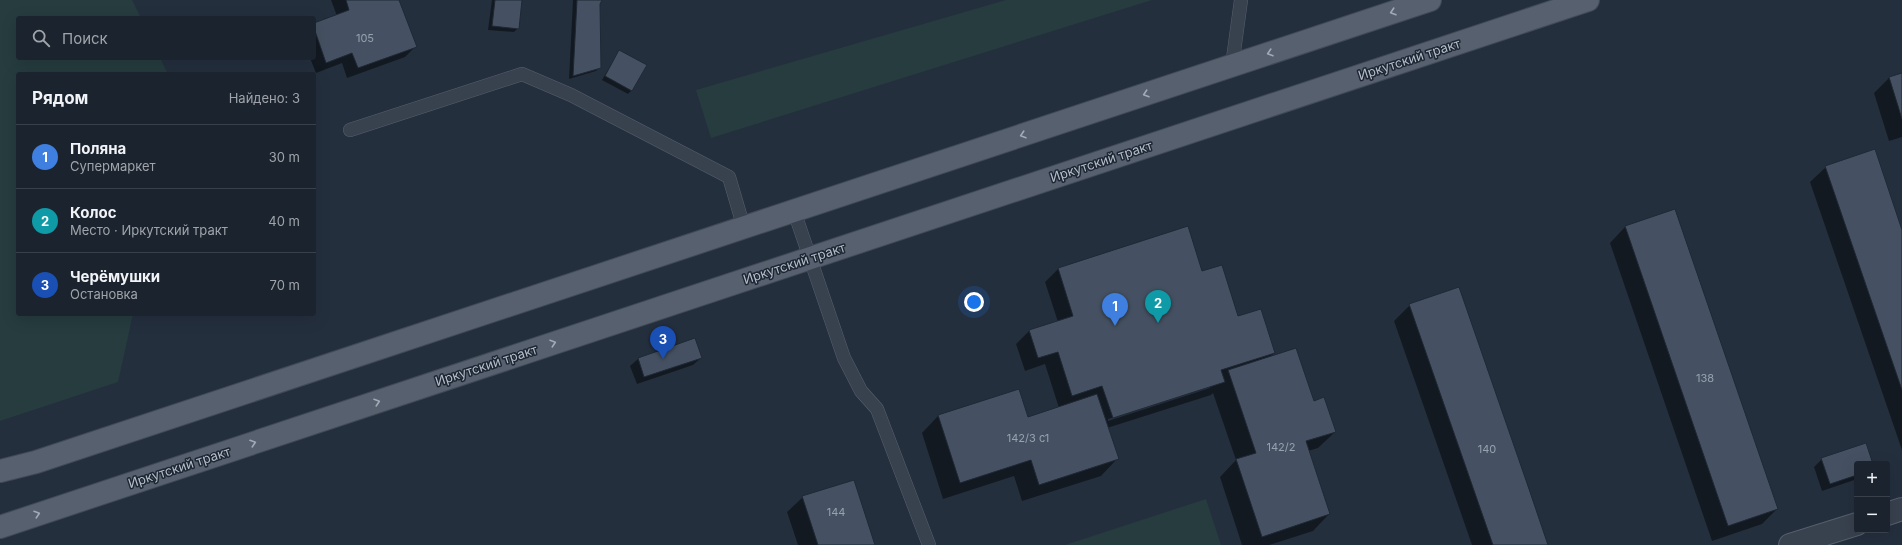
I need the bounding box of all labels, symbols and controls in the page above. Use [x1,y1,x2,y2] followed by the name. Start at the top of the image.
[1390,7,1397,16] one-way arrow
[16,16,316,60] search box
[30,27,52,49] icon: search
[62,29,108,48] text: Поиск
[356,31,374,45] house number: 105
[1356,35,1462,83] street label: Иркутский тракт
[1266,48,1273,57] one-way arrow
[32,88,88,108] text: Рядом
[1143,89,1150,98] one-way arrow
[229,90,300,106] text: Найдено: 3
[1020,130,1027,139] one-way arrow
[1048,137,1154,185] street label: Иркутский тракт
[70,139,126,158] text: Поляна
[42,149,48,165] text: 1
[269,149,300,165] text: 30 m
[70,158,156,174] text: Супермаркет
[70,203,116,222] text: Колос
[41,213,49,229] text: 2
[268,213,300,229] text: 40 m
[70,222,228,238] text: Место · Иркутский тракт
[741,239,847,287] street label: Иркутский тракт
[70,267,160,286] text: Черёмушки
[41,277,49,293] text: 3
[270,277,300,293] text: 70 m
[70,286,138,302] text: Остановка
[1145,290,1171,323] pin: 2
[964,292,984,312] your location
[1102,293,1128,326] pin: 1
[650,326,676,359] pin: 3
[550,339,557,348] one-way arrow
[433,341,539,389] street label: Иркутский тракт
[1696,371,1714,385] house number: 138
[373,398,380,406] one-way arrow
[1007,431,1049,445] house number: 142/3 с1
[250,439,257,447] one-way arrow
[1267,440,1295,454] house number: 142/2
[1478,442,1496,456] house number: 140
[126,443,232,491] street label: Иркутский тракт
[1854,461,1890,533] map controls
[1854,461,1890,497] button: +
[1854,497,1890,533] button: −
[827,505,845,519] house number: 144
[33,511,40,519] one-way arrow

